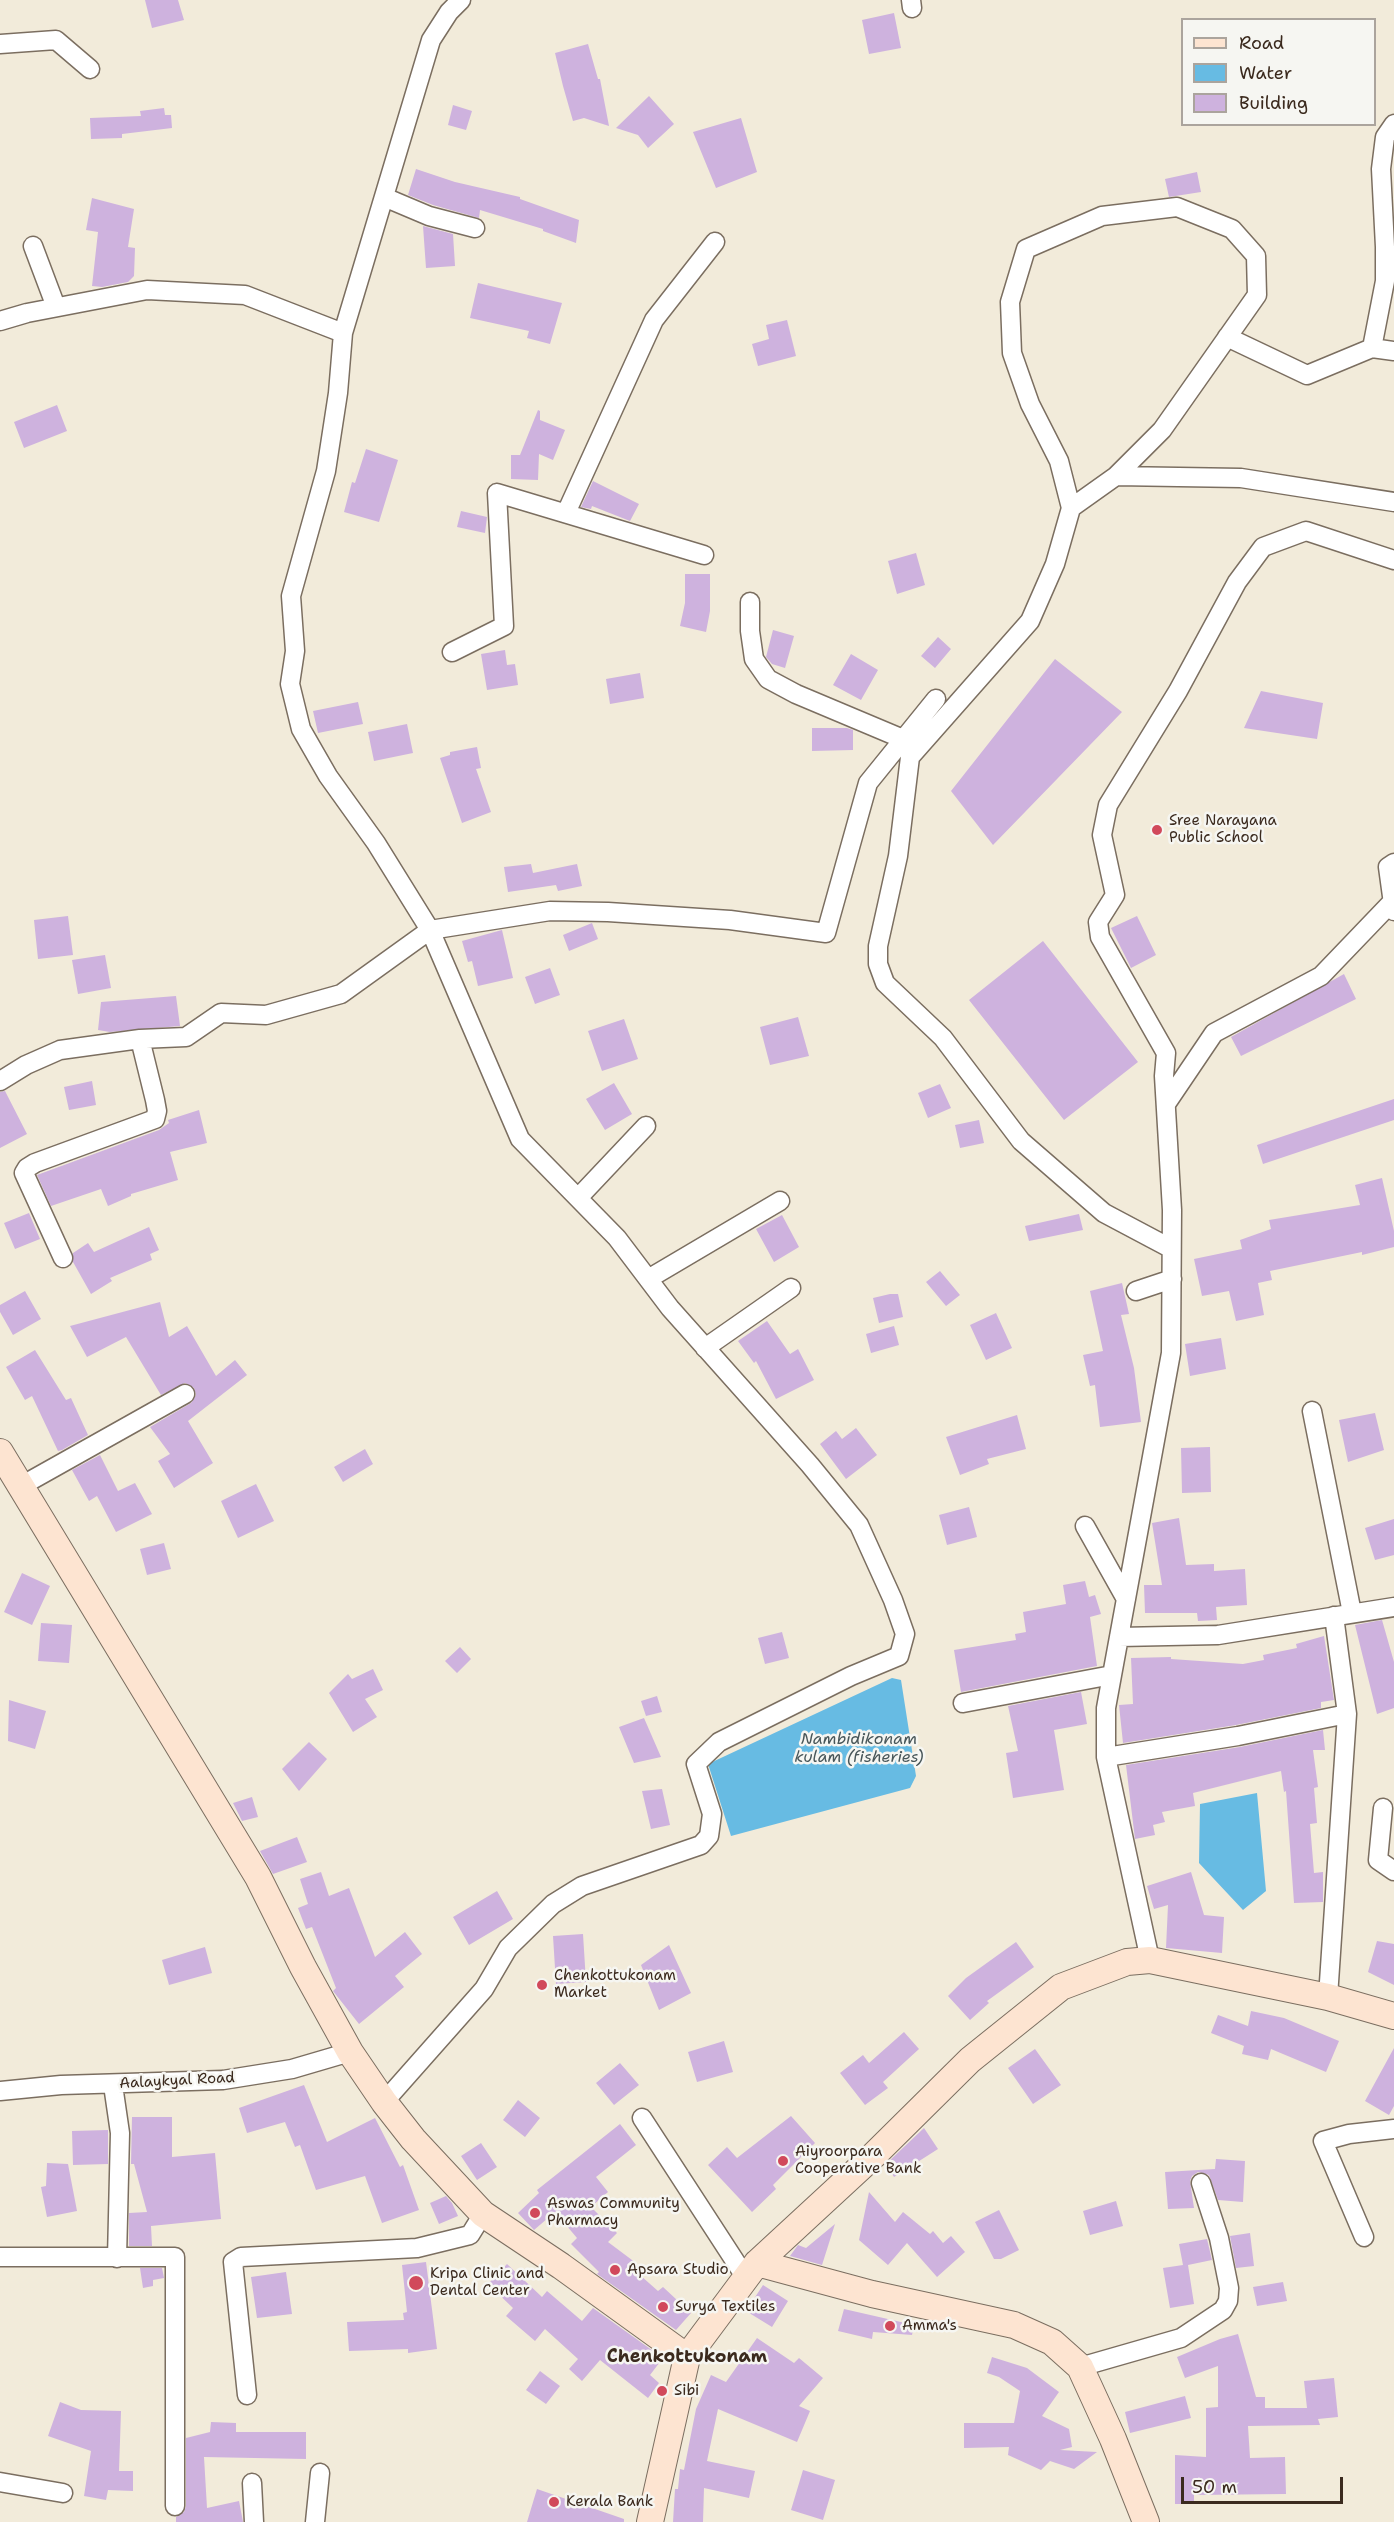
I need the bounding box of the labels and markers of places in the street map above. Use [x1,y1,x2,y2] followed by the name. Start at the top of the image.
[1169,812,1277,847] place label: Sree Narayana Public School
[1150,823,1164,837] marker: Sree Narayana Public School
[554,1967,676,2002] place label: Chenkottukonam Market
[535,1978,549,1992] marker: Chenkottukonam Market
[795,2143,921,2178] place label: Aiyroorpara Cooperative Bank
[776,2154,790,2168] marker: Aiyroorpara Cooperative Bank
[547,2195,680,2230] place label: Aswas Community Pharmacy
[528,2206,542,2220] marker: Aswas Community Pharmacy
[627,2261,729,2279] place label: Apsara Studio
[608,2263,622,2277] marker: Apsara Studio
[430,2265,544,2300] place label: Kripa Clinic and Dental Center
[407,2274,425,2292] marker: Kripa Clinic and Dental Center
[675,2298,776,2316] place label: Surya Textiles
[656,2300,670,2314] marker: Surya Textiles
[902,2317,957,2335] place label: Amma's
[883,2319,897,2333] marker: Amma's
[674,2382,699,2400] place label: Sibi
[655,2384,669,2398] marker: Sibi
[566,2493,653,2511] place label: Kerala Bank
[547,2495,561,2509] marker: Kerala Bank

